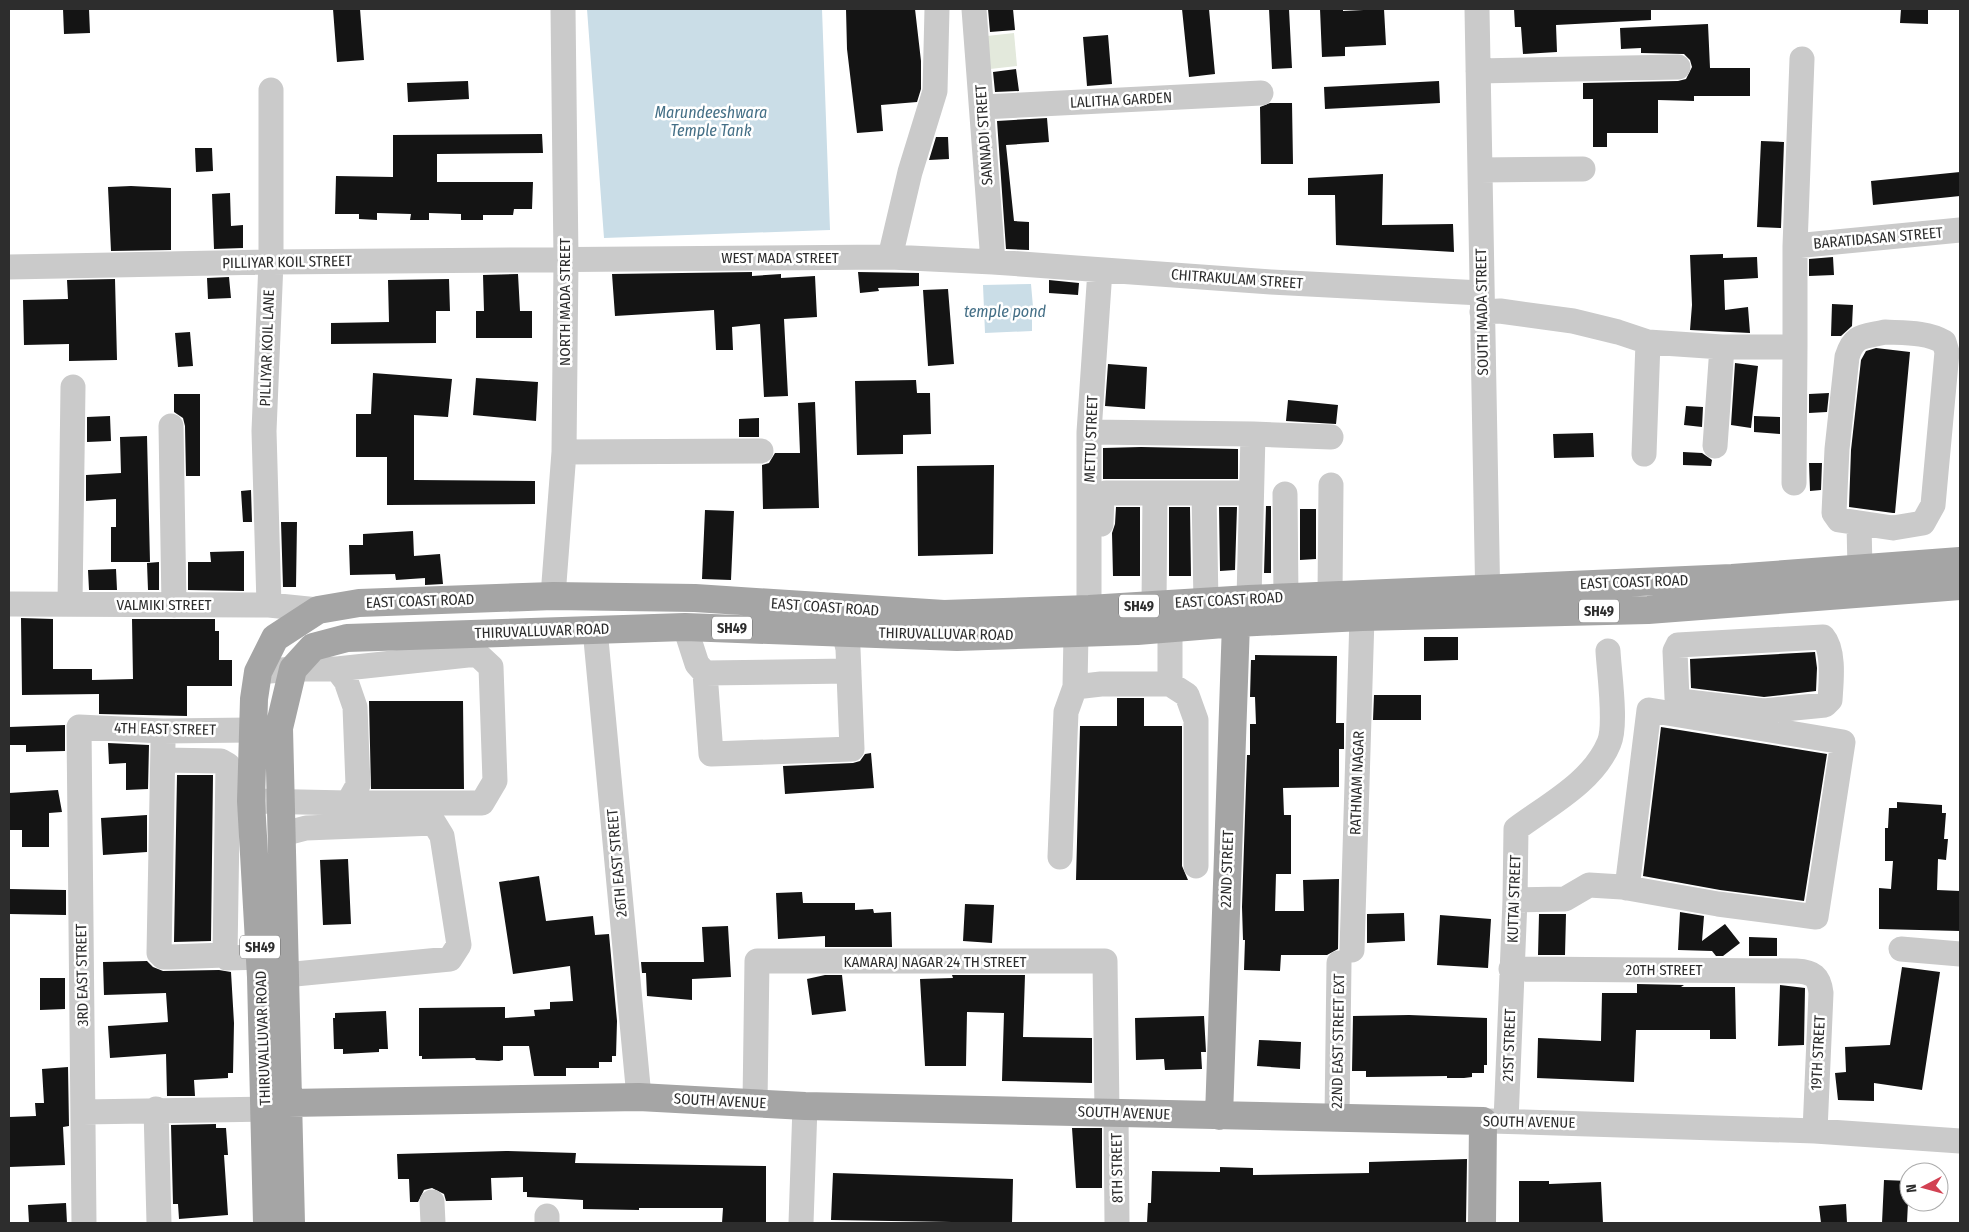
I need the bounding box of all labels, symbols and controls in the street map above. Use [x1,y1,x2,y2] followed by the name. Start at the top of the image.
[972,84,996,186] street label: SANNADI STREET
[1070,88,1172,112] street label: LALITHA GARDEN
[655,103,767,140] water label: Marundeeshwara Temple Tank
[1813,223,1943,253] street label: BARATIDASAN STREET
[556,238,574,366] street label: NORTH MADA STREET
[1472,248,1492,376] street label: SOUTH MADA STREET
[721,249,839,267] street label: WEST MADA STREET
[222,252,352,272] street label: PILLIYAR KOIL STREET
[1170,265,1304,293] street label: CHITRAKULAM STREET
[256,289,278,407] street label: PILLIYAR KOIL LANE
[964,302,1047,321] water label: temple pond
[1080,395,1102,483] street label: METTU STREET
[1579,571,1689,593] street label: EAST COAST ROAD
[1174,588,1284,612] street label: EAST COAST ROAD
[365,590,475,612] street label: EAST COAST ROAD
[770,594,880,620] street label: EAST COAST ROAD
[1119,594,1159,618] road number: SH49
[116,596,212,614] street label: VALMIKI STREET
[1579,600,1619,622] road number: SH49
[712,616,752,640] road number: SH49
[474,620,610,642] street label: THIRUVALLUVAR ROAD
[878,624,1014,644] street label: THIRUVALLUVAR ROAD
[114,719,216,739] street label: 4TH EAST STREET
[1346,731,1368,835] street label: RATHNAM NAGAR
[603,808,631,918] street label: 26TH EAST STREET
[1217,830,1237,908] street label: 22ND STREET
[1503,854,1525,943] street label: KUTTAI STREET
[72,923,92,1027] street label: 3RD EAST STREET
[240,936,280,959] road number: SH49
[843,953,1027,971] street label: KAMARAJ NAGAR 24 TH STREET
[1626,961,1702,979] street label: 20TH STREET
[252,970,274,1106] street label: THIRUVALLUVAR ROAD
[1328,973,1348,1109] street label: 22ND EAST STREET EXT
[1499,1008,1519,1082] street label: 21ST STREET
[1807,1015,1829,1091] street label: 19TH STREET
[673,1090,767,1112] street label: SOUTH AVENUE
[1077,1102,1171,1124] street label: SOUTH AVENUE
[1483,1112,1575,1132] street label: SOUTH AVENUE
[1107,1133,1127,1203] street label: 8TH STREET
[1899,1162,1949,1212] north arrow
[1903,1183,1920,1193] text: N

